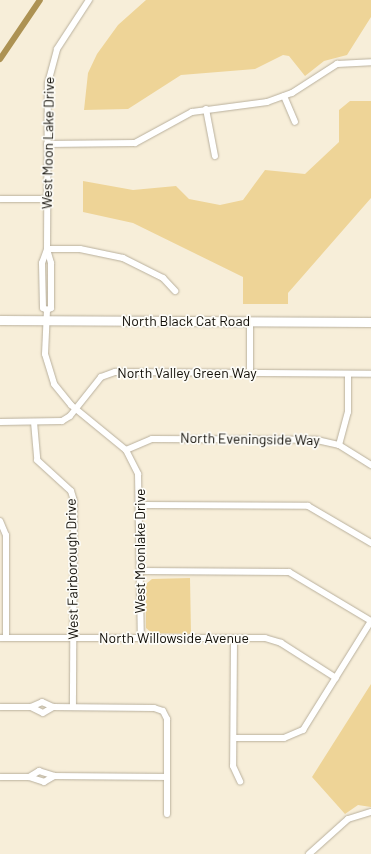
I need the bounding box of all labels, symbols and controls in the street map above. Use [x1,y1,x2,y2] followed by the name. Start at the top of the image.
[38,77,58,209] street label: West Moon Lake Drive
[122,313,250,329] street label: North Black Cat Road
[117,365,257,381] street label: North Valley Green Way
[180,429,320,449] street label: North Eveningside Way
[132,489,148,613] street label: West Moonlake Drive
[62,498,82,640] street label: West Fairborough Drive
[99,630,249,646] street label: North Willowside Avenue

